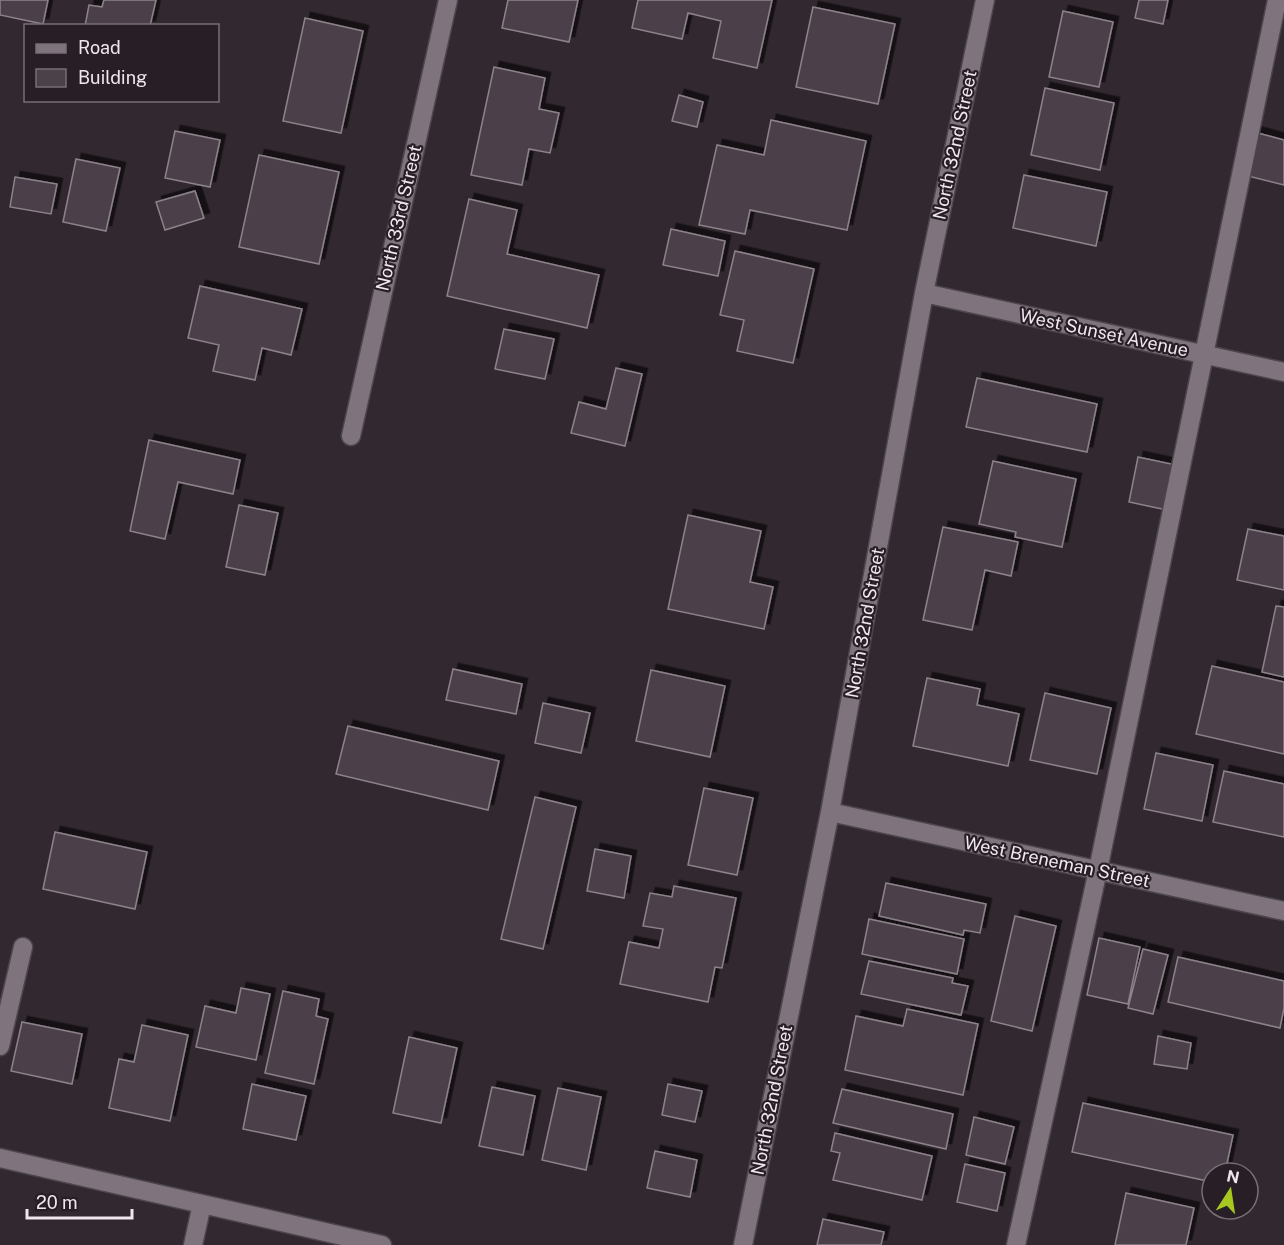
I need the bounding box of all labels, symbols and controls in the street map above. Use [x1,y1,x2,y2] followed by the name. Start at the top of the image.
[24,24,219,102] legend
[78,37,121,58] text: Road
[78,67,147,88] text: Building
[928,68,981,222] street label: North 32nd Street
[371,143,426,293] street label: North 33rd Street
[1018,304,1190,361] street label: West Sunset Avenue
[841,546,888,700] street label: North 32nd Street
[962,832,1152,891] street label: West Breneman Street
[747,1023,796,1177] street label: North 32nd Street
[1200,1161,1260,1221] north arrow
[1225,1166,1241,1187] text: N
[27,1182,132,1220] scale bar
[36,1192,78,1213] text: 20 m

